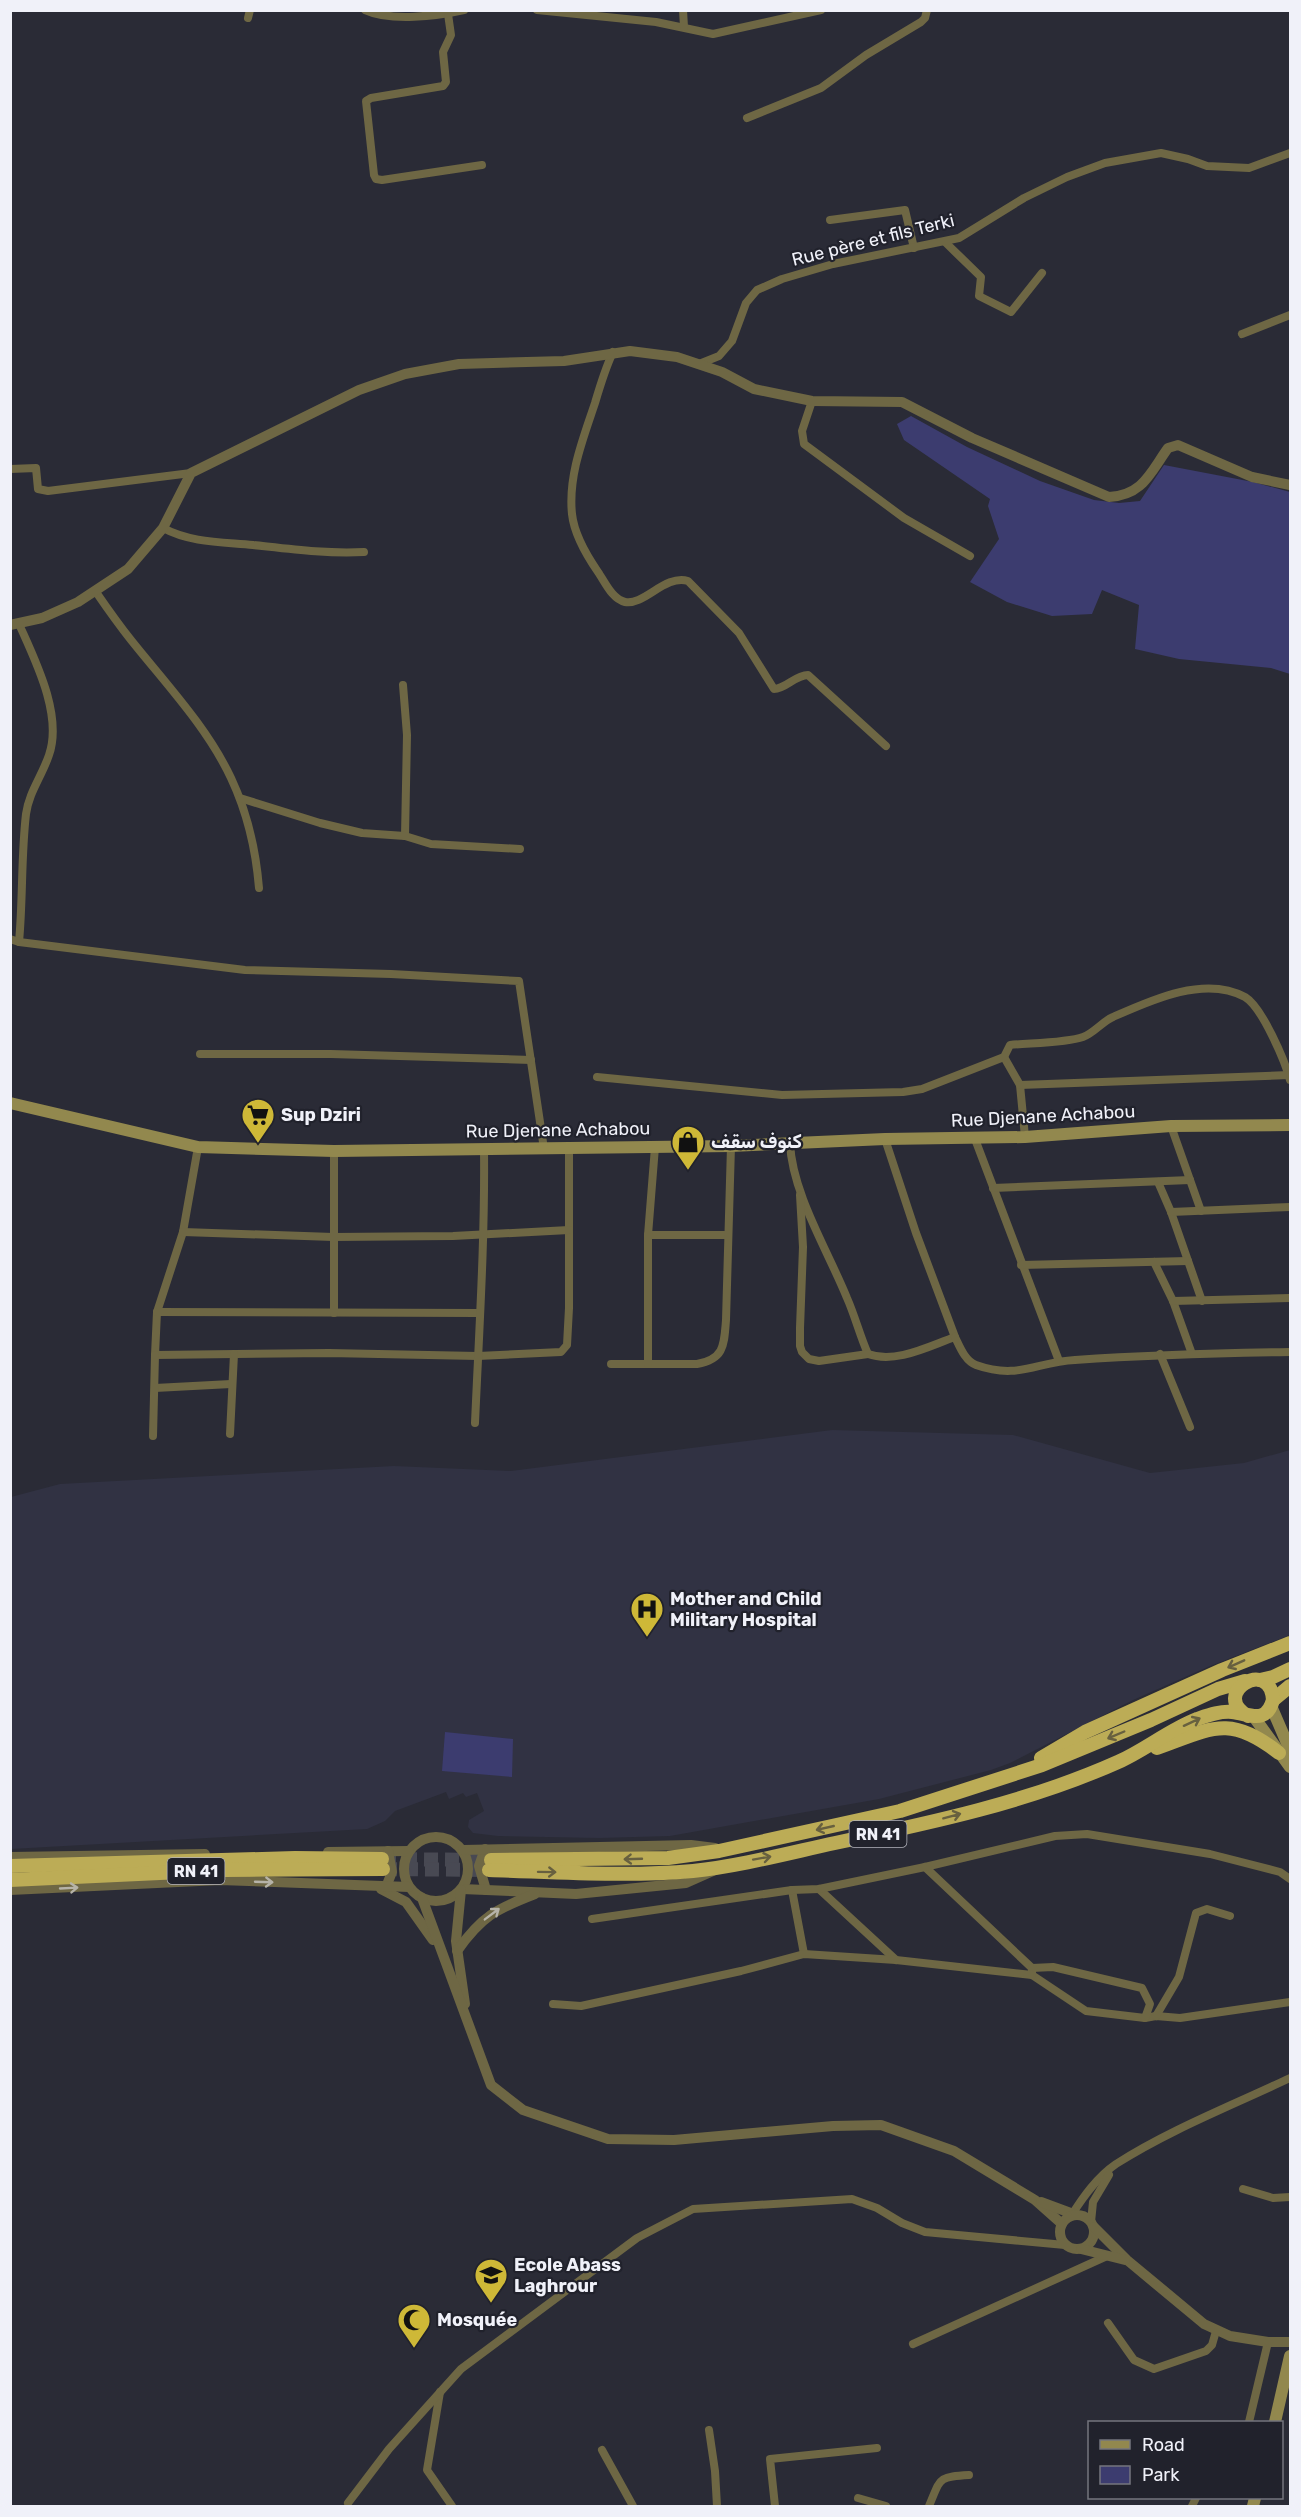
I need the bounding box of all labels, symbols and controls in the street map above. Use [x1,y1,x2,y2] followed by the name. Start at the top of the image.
[789,209,957,271] street label: Rue père et fils Terki
[240,1097,276,1144] supermarket icon: Sup Dziri
[950,1100,1136,1132] street label: Rue Djenane Achabou
[281,1104,361,1126] place label: Sup Dziri
[466,1117,650,1143] street label: Rue Djenane Achabou
[670,1124,706,1171] shop icon: كنوف سقف
[711,1131,802,1153] place label: كنوف سقف
[670,1588,822,1631] place label: Mother and Child Military Hospital
[629,1591,665,1638] hospital icon: Mother and Child Military Hospital
[1227,1659,1246,1670] one-way arrow
[1182,1716,1200,1728] one-way arrow
[1107,1730,1125,1741] one-way arrow
[943,1810,962,1821] one-way arrow
[850,1821,906,1847] road number: RN 41
[816,1823,835,1834] one-way arrow
[752,1852,771,1863] one-way arrow
[623,1854,643,1865] one-way arrow
[168,1858,224,1884] road number: RN 41
[537,1866,557,1878] one-way arrow
[253,1877,273,1888] one-way arrow
[58,1882,78,1893] one-way arrow
[484,1908,500,1921] one-way arrow
[514,2254,621,2297] place label: Ecole Abass Laghrour
[473,2257,509,2304] school or university icon: Ecole Abass Laghrour
[396,2302,432,2349] mosque icon: Mosquée
[437,2309,517,2331] place label: Mosquée
[1088,2421,1283,2499] legend
[1142,2434,1185,2456] text: Road
[1142,2464,1180,2486] text: Park

